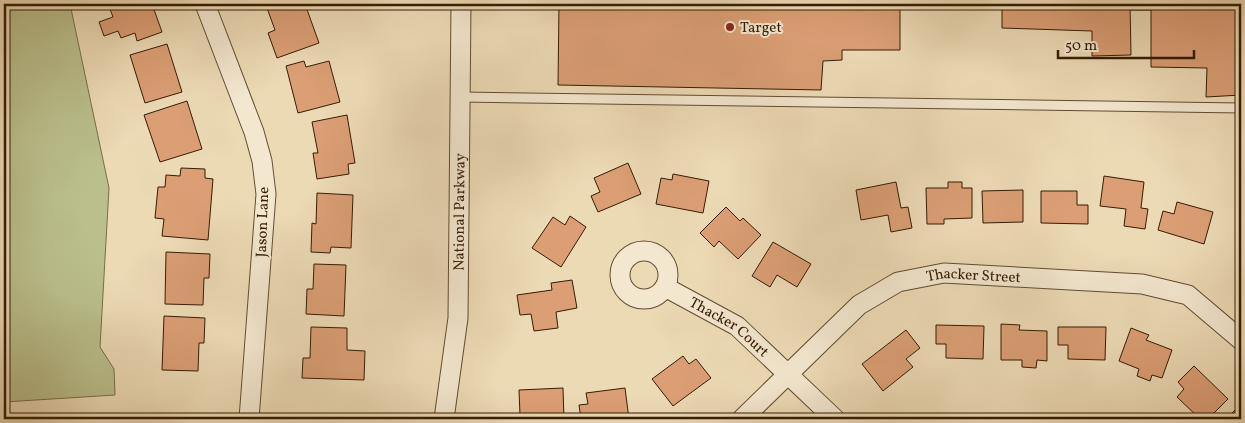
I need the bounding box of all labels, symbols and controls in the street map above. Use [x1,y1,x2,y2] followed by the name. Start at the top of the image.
[740,18,782,39] place label: Target
[724,21,736,33] marker: Target
[1058,28,1194,60] scale bar
[1065,36,1097,57] text: 50 m
[449,153,472,271] street label: National Parkway
[252,186,275,258] street label: Jason Lane
[925,264,1021,289] street label: Thacker Street
[685,293,773,363] street label: Thacker Court

